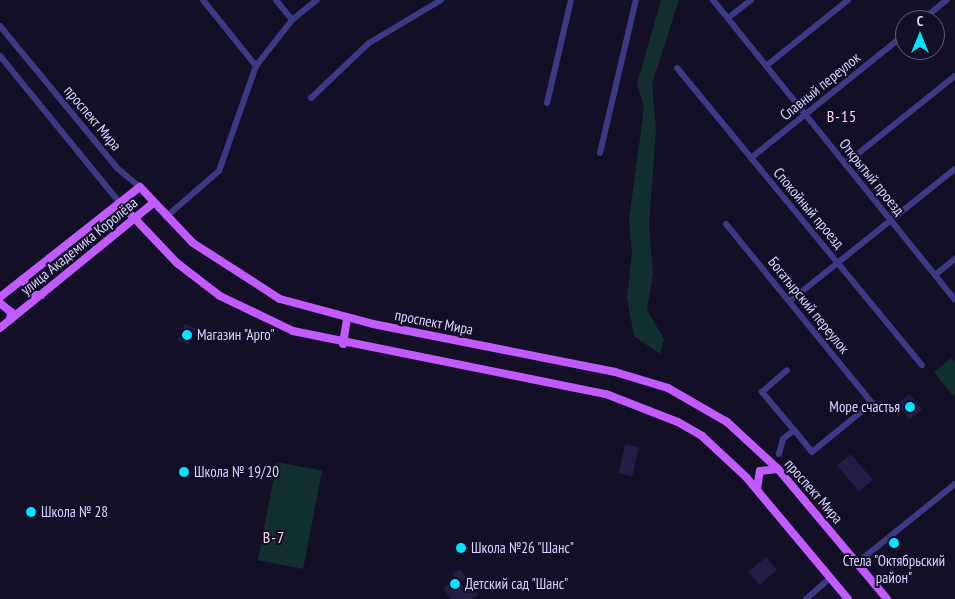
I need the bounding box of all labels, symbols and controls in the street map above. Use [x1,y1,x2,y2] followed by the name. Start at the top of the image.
[895,10,945,60] north arrow
[917,12,923,30] text: С
[776,48,864,124] street label: Славный переулок
[60,82,126,154] street label: проспект Мира
[826,106,858,126] district label: В-15
[836,135,908,219] street label: Открытый проезд
[770,164,848,252] street label: Спокойный проезд
[17,193,141,299] street label: улица Академика Королёва
[764,253,854,357] street label: Богатырский переулок
[393,306,475,338] street label: проспект Мира
[197,326,275,344] place label: Магазин "Арго"
[181,329,193,341] marker: Магазин "Арго"
[829,398,900,416] place label: Море счастья
[904,401,916,413] marker: Море счастья
[781,455,847,527] street label: проспект Мира
[194,463,279,481] place label: Школа № 19/20
[178,466,190,478] marker: Школа № 19/20
[41,503,108,521] place label: Школа № 28
[25,506,37,518] marker: Школа № 28
[262,527,286,547] district label: В-7
[888,537,900,549] marker: Стела "Октябрьский район"
[471,539,575,557] place label: Школа №26 "Шанс"
[455,542,467,554] marker: Школа №26 "Шанс"
[842,551,946,586] place label: Стела "Октябрьский район"
[465,575,569,593] place label: Детский сад "Шанс"
[449,578,461,590] marker: Детский сад "Шанс"

